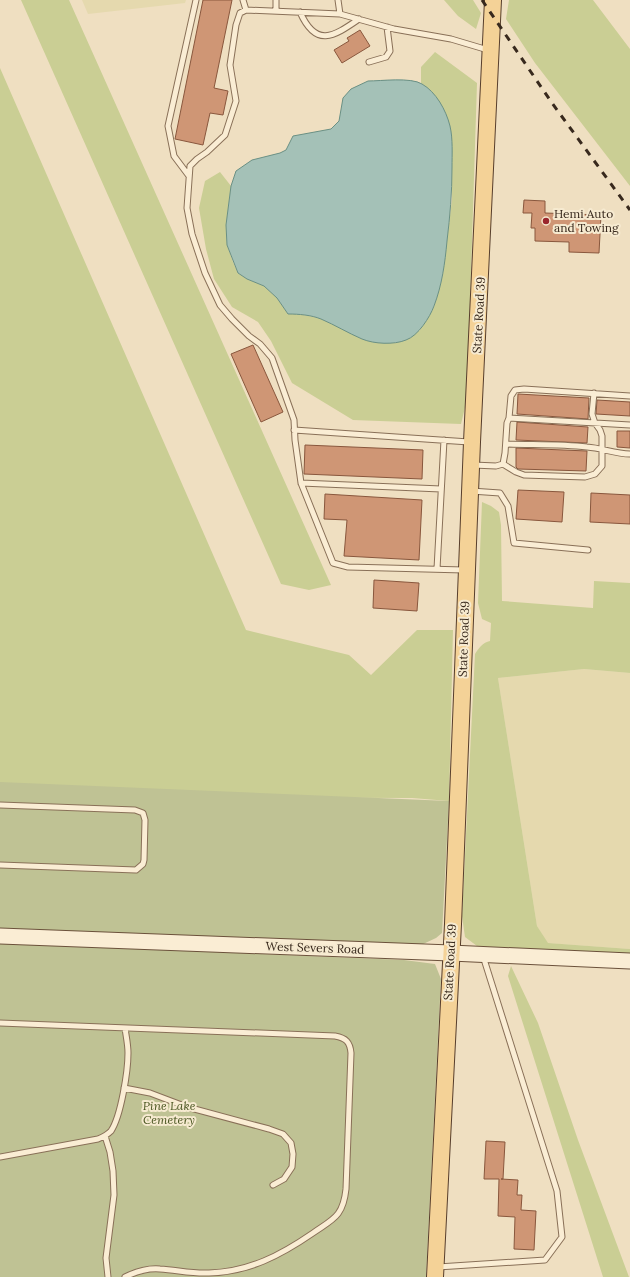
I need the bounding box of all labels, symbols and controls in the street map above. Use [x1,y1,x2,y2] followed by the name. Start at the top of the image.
[554,206,619,235] place label: Hemi Auto and Towing
[541,216,551,226] marker: Hemi Auto and Towing
[469,276,488,354] street label: State Road 39
[455,600,472,677] street label: State Road 39
[440,923,459,1001] street label: State Road 39
[265,938,365,957] street label: West Severs Road
[143,1098,196,1127] park label: Pine Lake Cemetery

